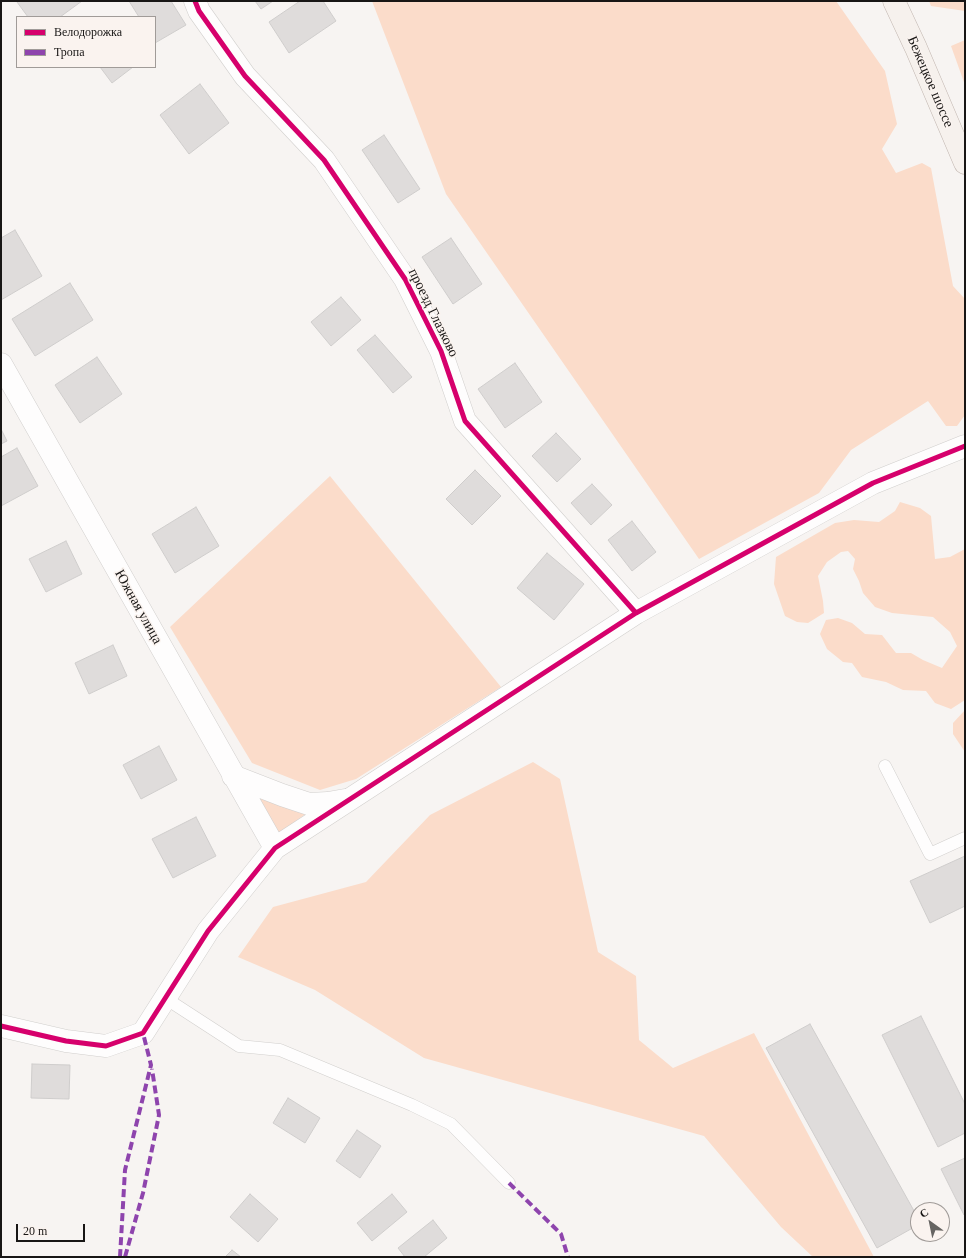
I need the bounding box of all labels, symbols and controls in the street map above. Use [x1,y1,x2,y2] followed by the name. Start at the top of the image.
[16,16,156,68] legend
[54,25,122,39] text: Велодорожка
[903,34,957,130] street label: Бежецкое шоссе
[54,45,85,59] text: Тропа
[404,266,462,360] street label: проезд Глазково
[111,567,165,647] street label: Южная улица
[910,1202,950,1242] north arrow
[917,1206,931,1220] text: С
[18,1216,87,1242] scale bar
[23,1224,47,1238] text: 20 m

